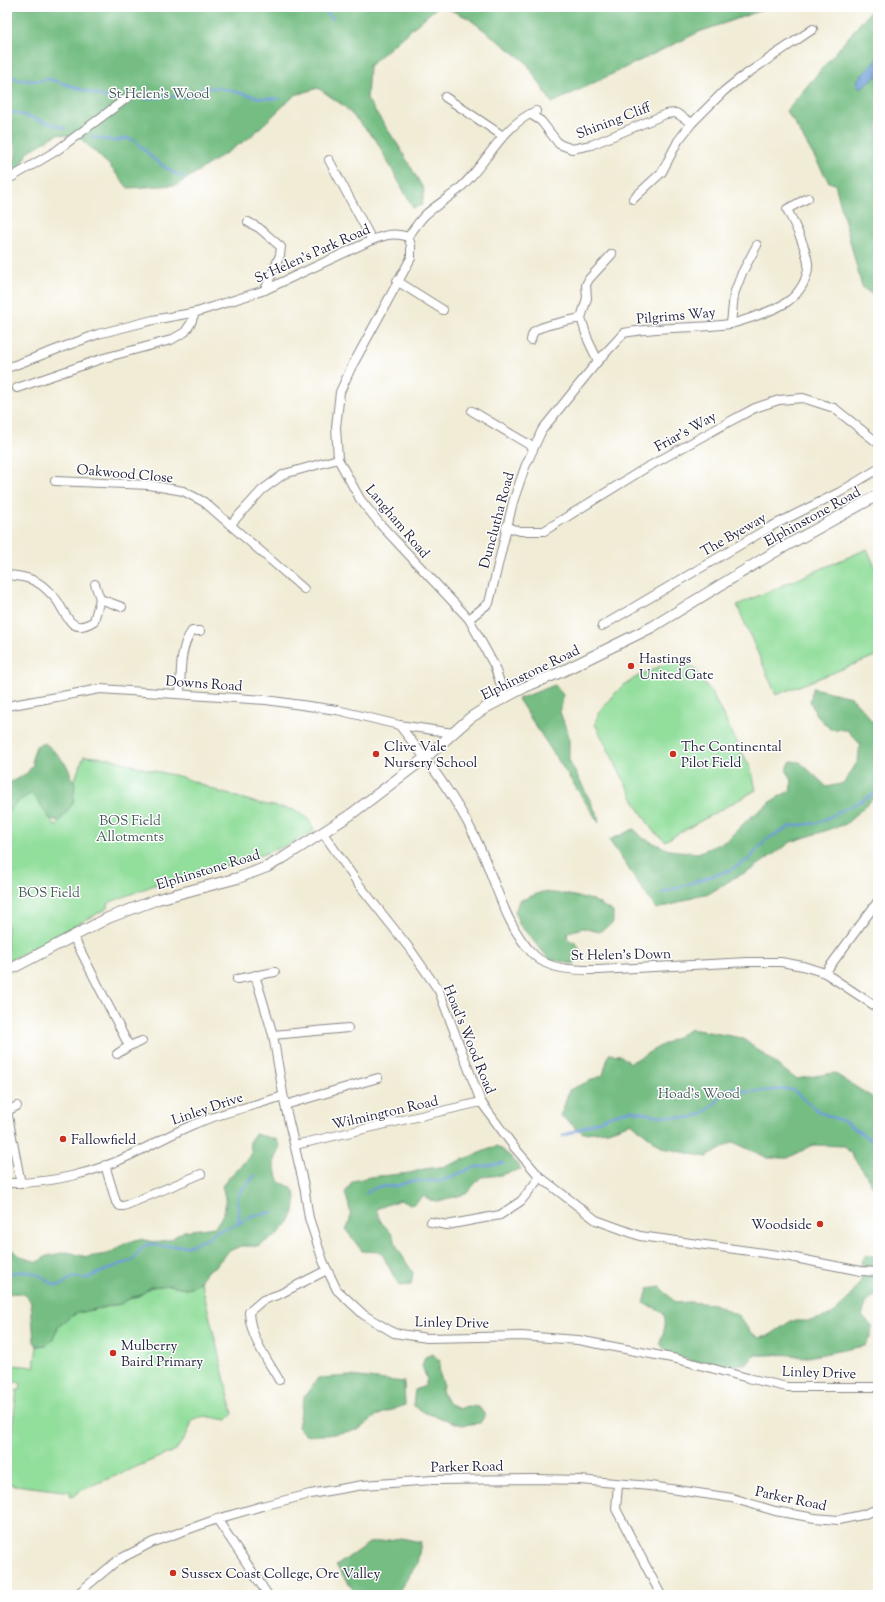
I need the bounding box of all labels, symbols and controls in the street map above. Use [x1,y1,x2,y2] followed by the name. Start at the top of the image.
[109,85,210,105] park label: St Helen's Wood
[574,98,655,145] street label: Shining Cliff
[252,220,374,289] street label: St Helen's Park Road
[636,304,717,330] street label: Pilgrims Way
[651,408,721,458] street label: Friar's Way
[76,461,174,489] street label: Oakwood Close
[475,470,520,571] street label: Dunclutha Road
[360,481,433,563] street label: Langham Road
[761,483,865,553] street label: Elphinstone Road
[697,509,771,563] street label: The Byeway
[478,641,584,706] street label: Elphinstone Road
[639,650,714,686] place label: Hastings United Gate
[626,661,636,671] marker: Hastings United Gate
[165,672,243,698] street label: Downs Road
[384,738,478,774] place label: Clive Vale Nursery School
[681,738,782,774] place label: The Continental Pilot Field
[371,749,381,759] marker: Clive Vale Nursery School
[668,749,678,759] marker: The Continental Pilot Field
[96,812,164,848] park label: BOS Field Allotments
[154,846,263,896] street label: Elphinstone Road
[18,884,80,904] park label: BOS Field
[571,945,672,967] street label: St Helen's Down
[437,982,499,1098] street label: Hoad's Wood Road
[658,1085,740,1105] park label: Hoad's Wood
[169,1088,246,1131] street label: Linley Drive
[330,1092,441,1136] street label: Wilmington Road
[71,1131,136,1151] place label: Fallowfield
[58,1134,68,1144] marker: Fallowfield
[751,1216,812,1236] place label: Woodside
[815,1219,825,1229] marker: Woodside
[415,1313,489,1335] street label: Linley Drive
[121,1337,203,1373] place label: Mulberry Baird Primary
[108,1348,118,1358] marker: Mulberry Baird Primary
[781,1363,856,1385] street label: Linley Drive
[430,1457,504,1479] street label: Parker Road
[753,1483,828,1517] street label: Parker Road
[181,1565,380,1585] place label: Sussex Coast College, Ore Valley
[168,1568,178,1578] marker: Sussex Coast College, Ore Valley

